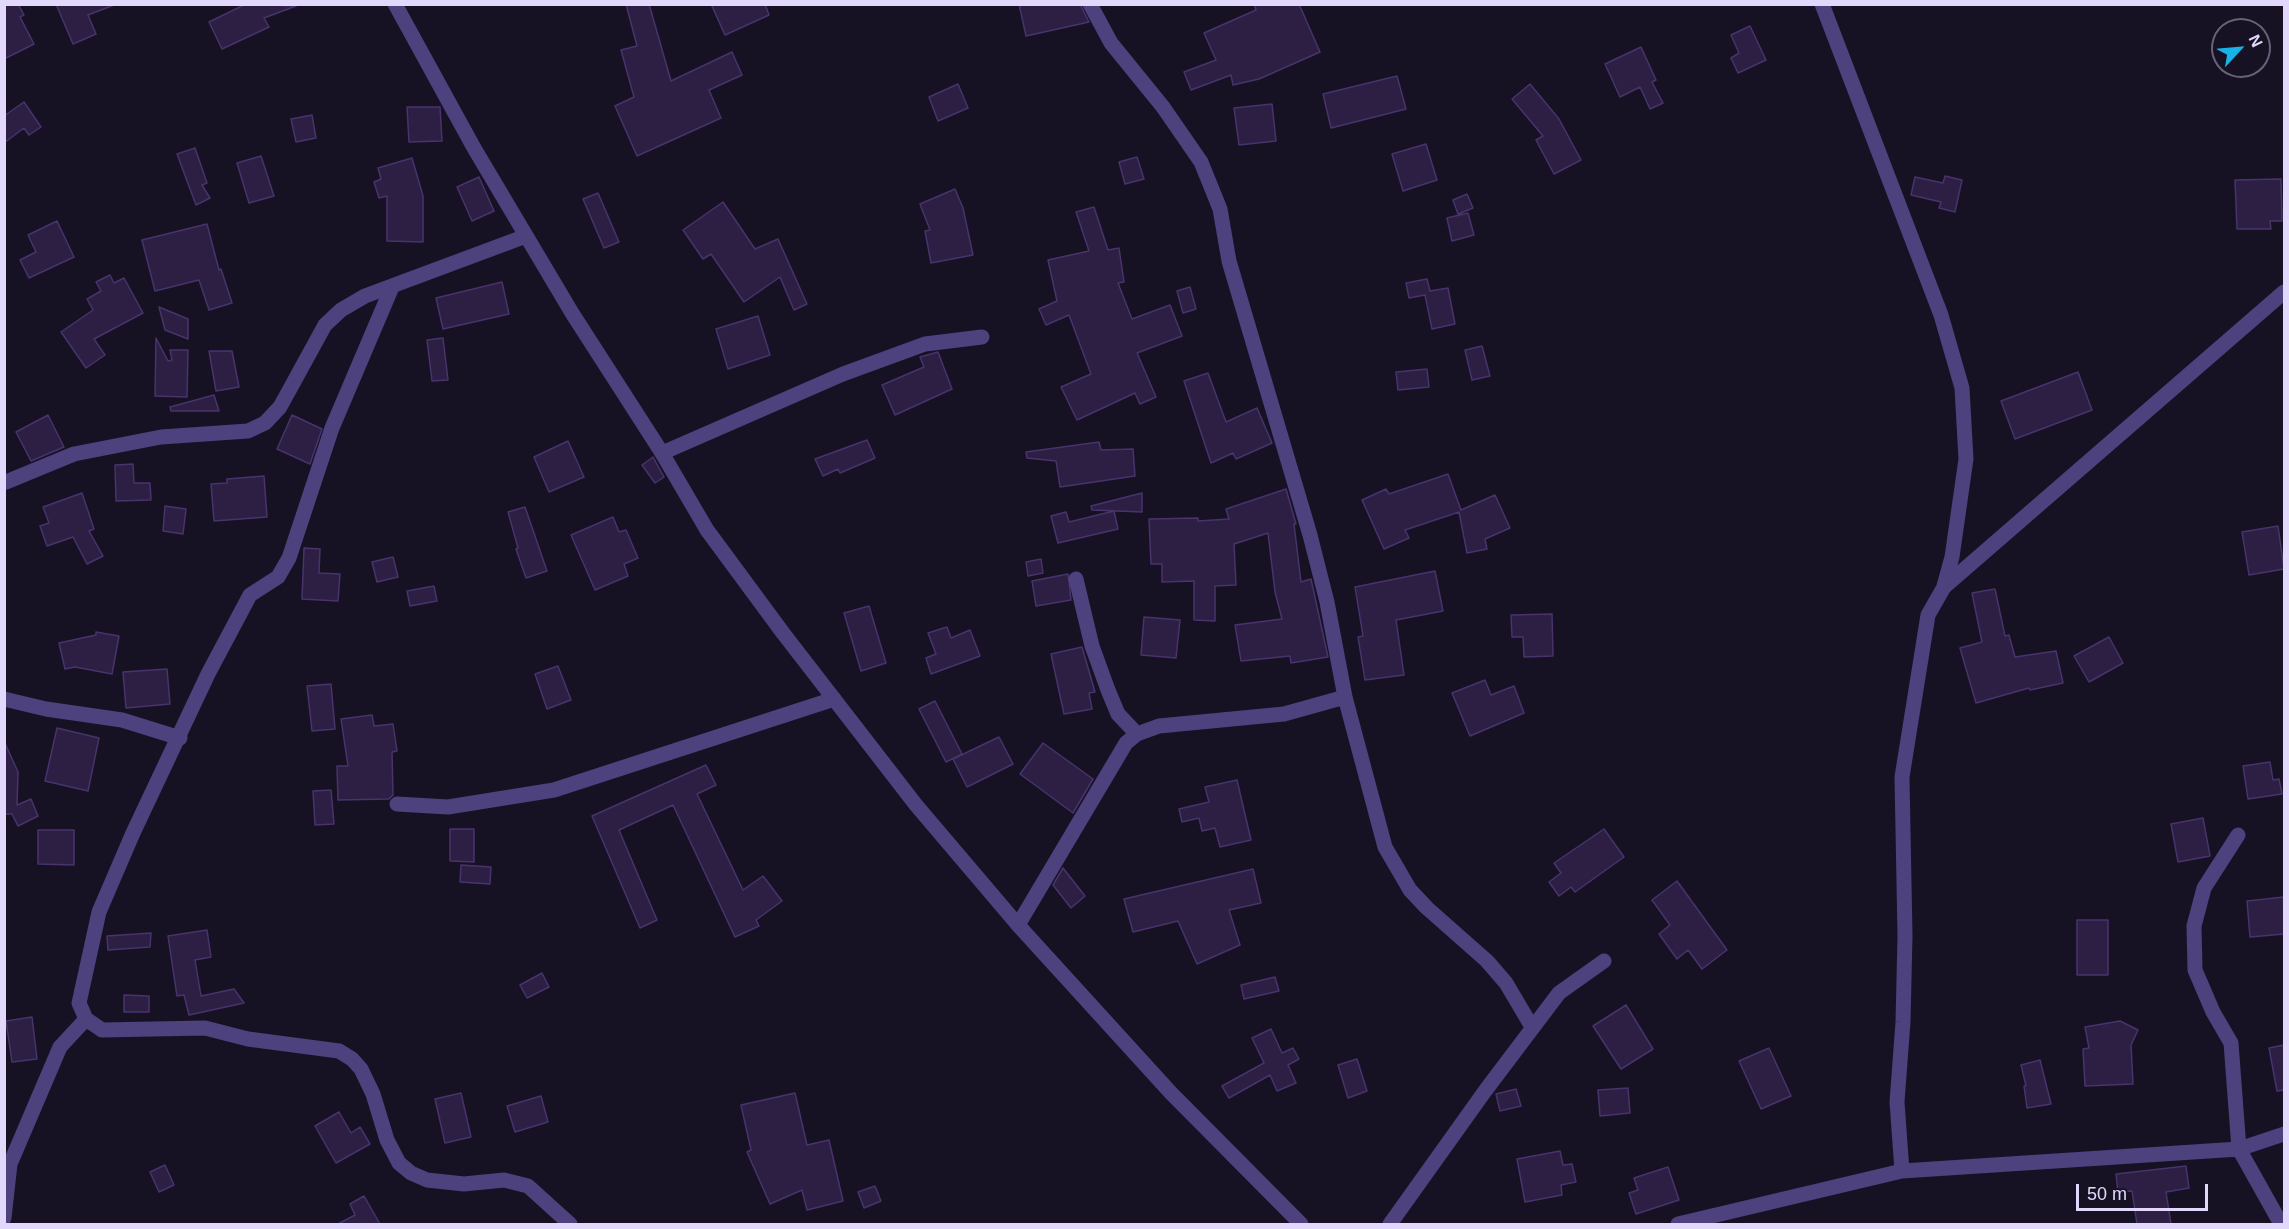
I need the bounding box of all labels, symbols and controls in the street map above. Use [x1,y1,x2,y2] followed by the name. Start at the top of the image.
[2211,18,2271,78] north arrow
[2246,32,2266,50] text: N
[2079,1172,2211,1210] scale bar
[2087,1184,2127,1204] text: 50 m

